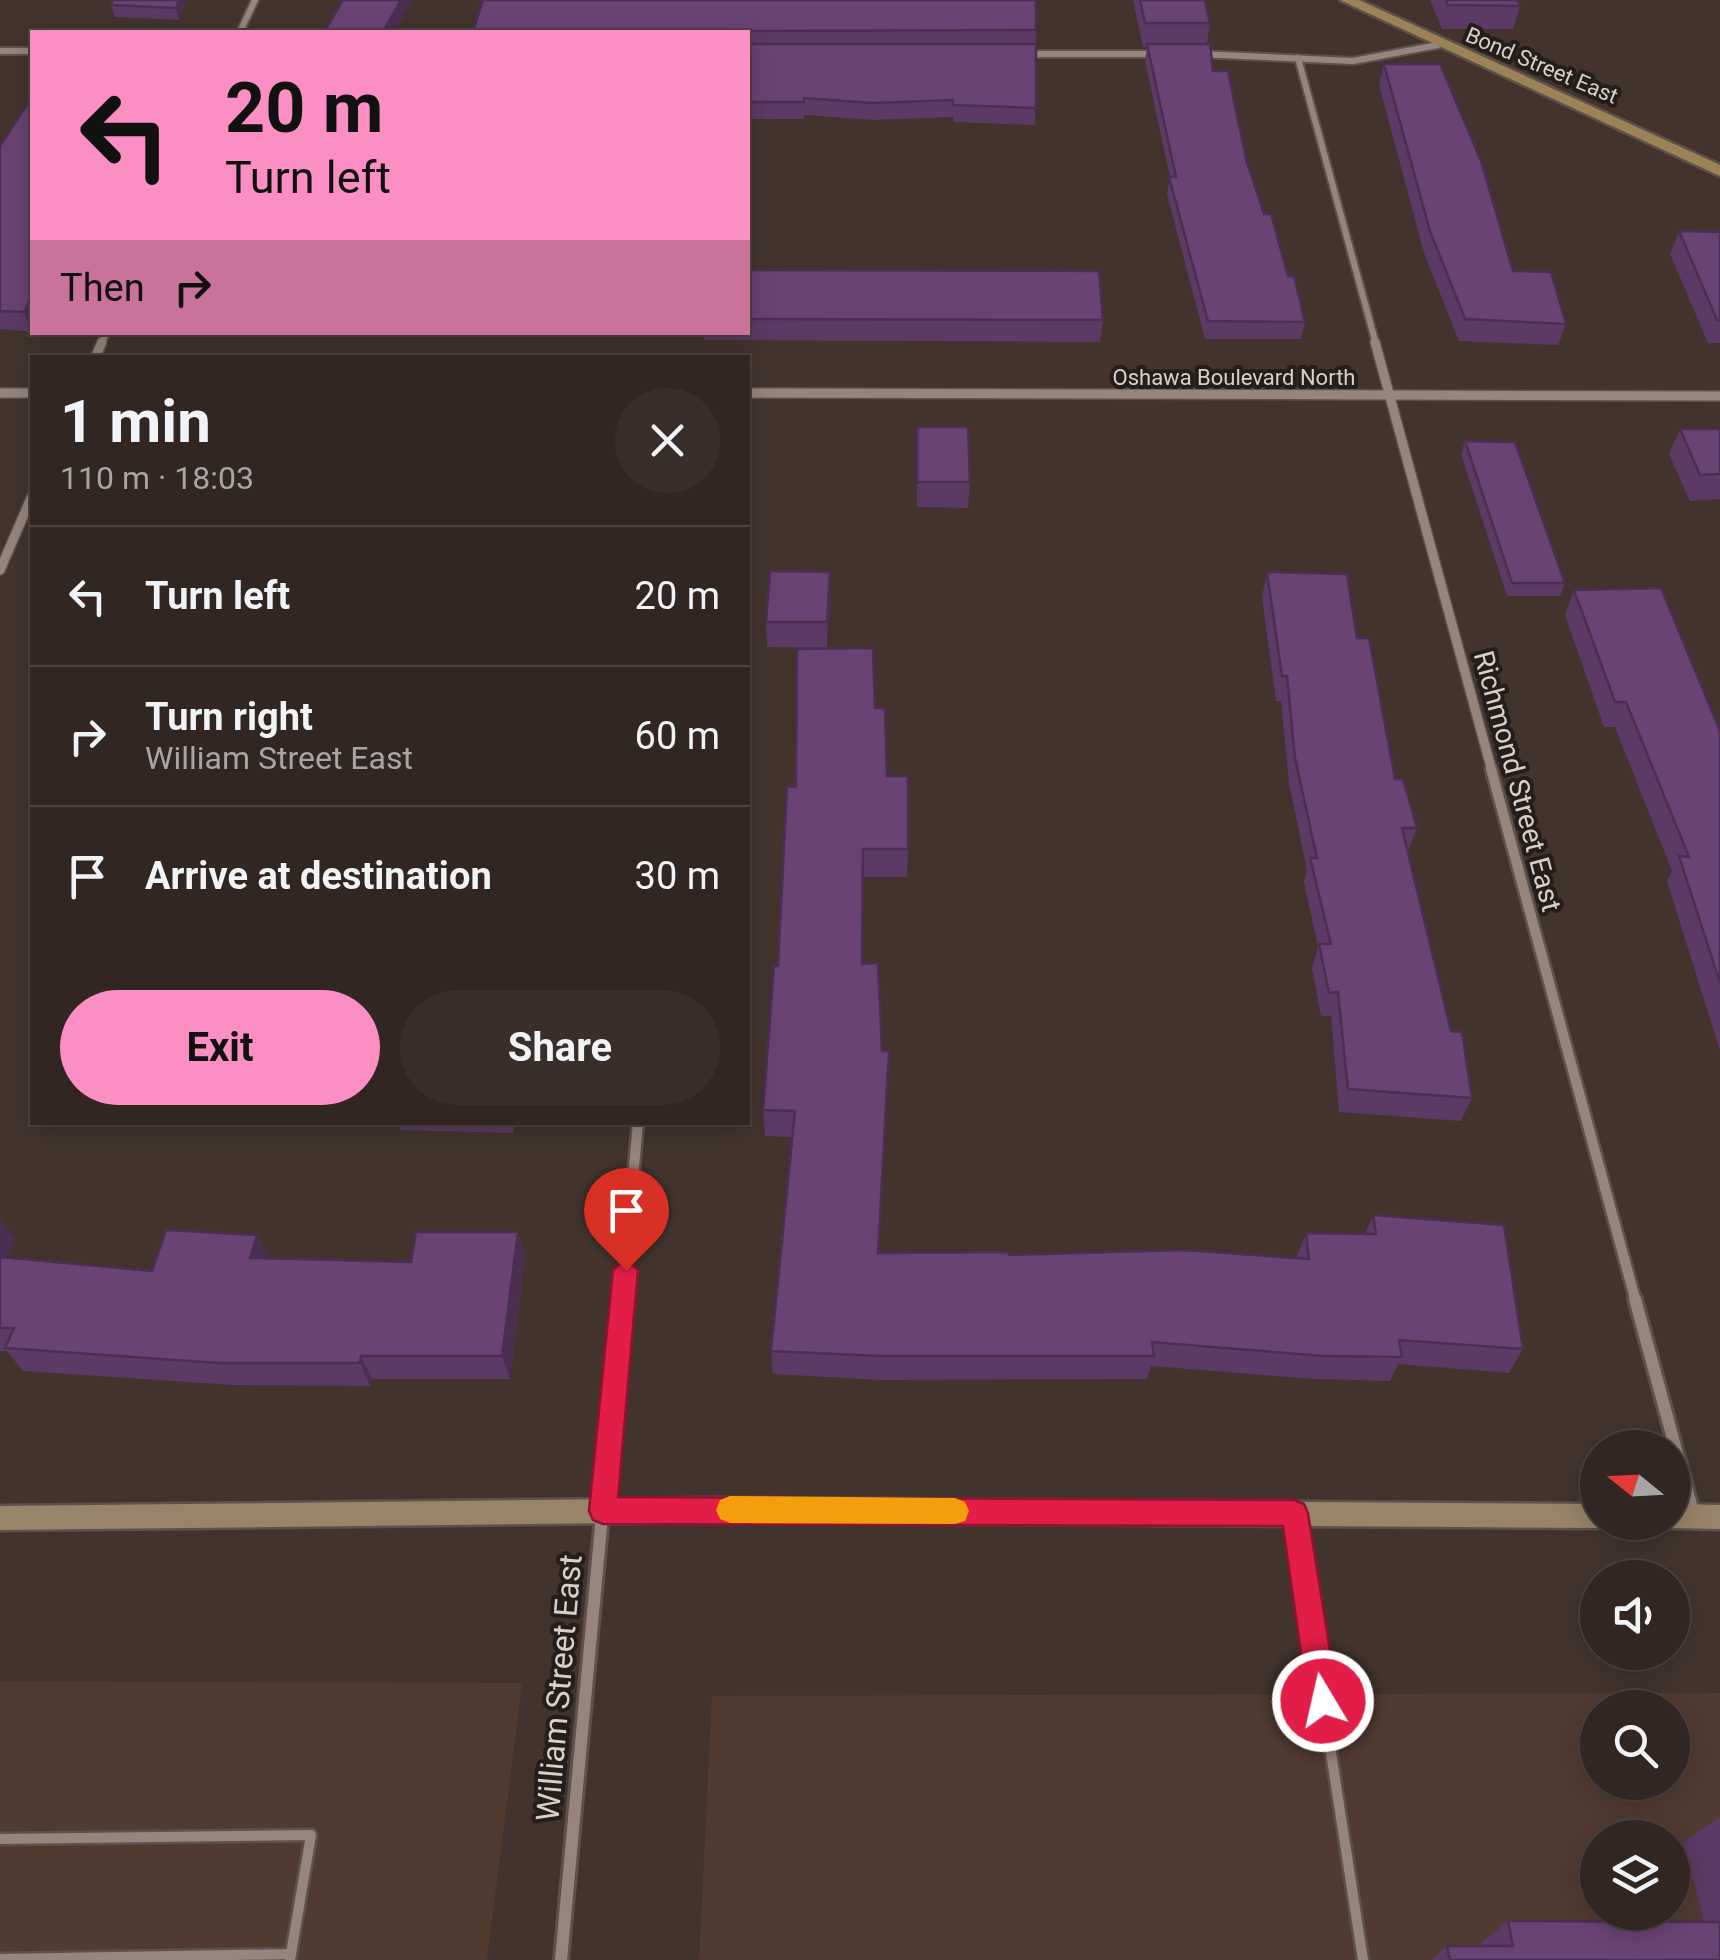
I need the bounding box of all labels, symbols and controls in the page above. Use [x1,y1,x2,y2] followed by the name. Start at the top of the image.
[1462,22,1622,109] street label: Bond Street East
[225,67,383,149] text: 20 m
[60,70,190,200] icon: left
[225,151,391,204] text: Turn left
[165,260,220,315] icon: right
[60,266,145,310] text: Then
[1113,365,1355,390] street label: Oshawa Boulevard North
[60,386,211,457] text: 1 min
[615,388,720,493] button: close
[60,459,254,497] text: 110 m · 18:03
[60,569,115,624] icon: left
[145,574,290,618] text: Turn left
[635,574,720,618] text: 20 m
[1467,647,1568,915] street label: Richmond Street East
[145,695,313,739] text: Turn right
[60,709,115,764] icon: right
[635,714,720,758] text: 60 m
[145,739,413,777] text: William Street East
[60,849,115,904] icon: arrive
[145,854,492,898] text: Arrive at destination
[635,854,720,898] text: 30 m
[60,990,380,1105] button: Exit
[400,990,720,1105] button: Share
[584,1168,669,1271] pin
[599,1183,654,1238] icon: arrive
[1580,1430,1690,1540] north arrow
[1580,1430,1690,1930] map controls
[528,1553,590,1823] street label: William Street East
[1580,1560,1690,1670] button: sound
[1271,1649,1375,1753] position arrow
[1580,1690,1690,1800] button: search
[1580,1820,1690,1930] button: layers

